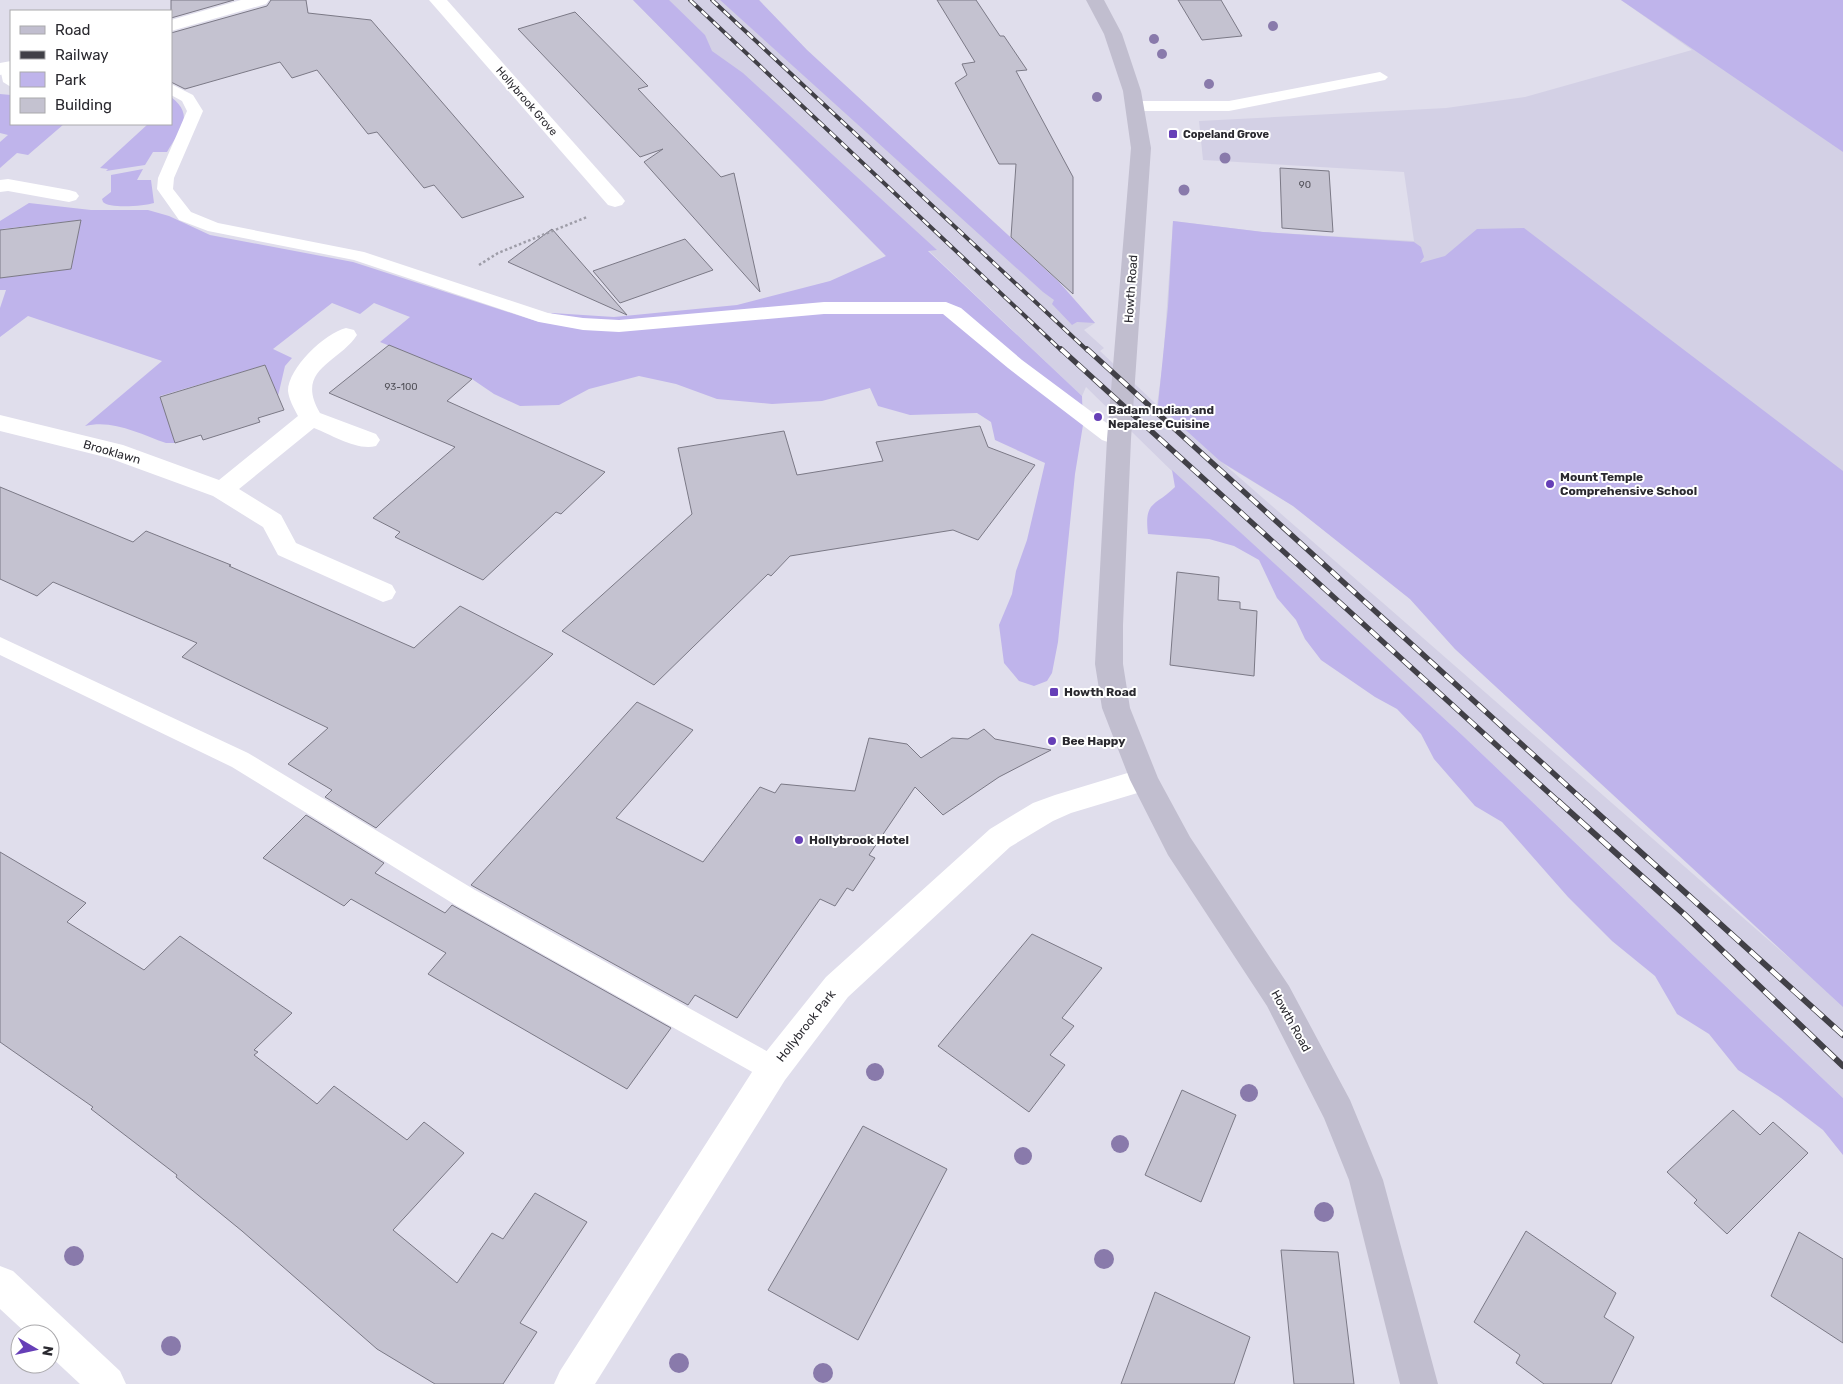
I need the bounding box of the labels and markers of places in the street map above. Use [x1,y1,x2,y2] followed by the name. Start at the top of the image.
[1167,128,1179,140] marker: Copeland Grove
[1183,128,1270,141] place label: Copeland Grove
[1108,403,1214,431] place label: Badam Indian and Nepalese Cuisine
[1092,411,1104,423] marker: Badam Indian and Nepalese Cuisine
[1560,470,1697,498] place label: Mount Temple Comprehensive School
[1544,478,1556,490] marker: Mount Temple Comprehensive School
[1064,685,1136,699] place label: Howth Road
[1048,686,1060,698] marker: Howth Road
[1062,734,1125,748] place label: Bee Happy
[1046,735,1058,747] marker: Bee Happy
[809,833,909,847] place label: Hollybrook Hotel
[793,834,805,846] marker: Hollybrook Hotel

